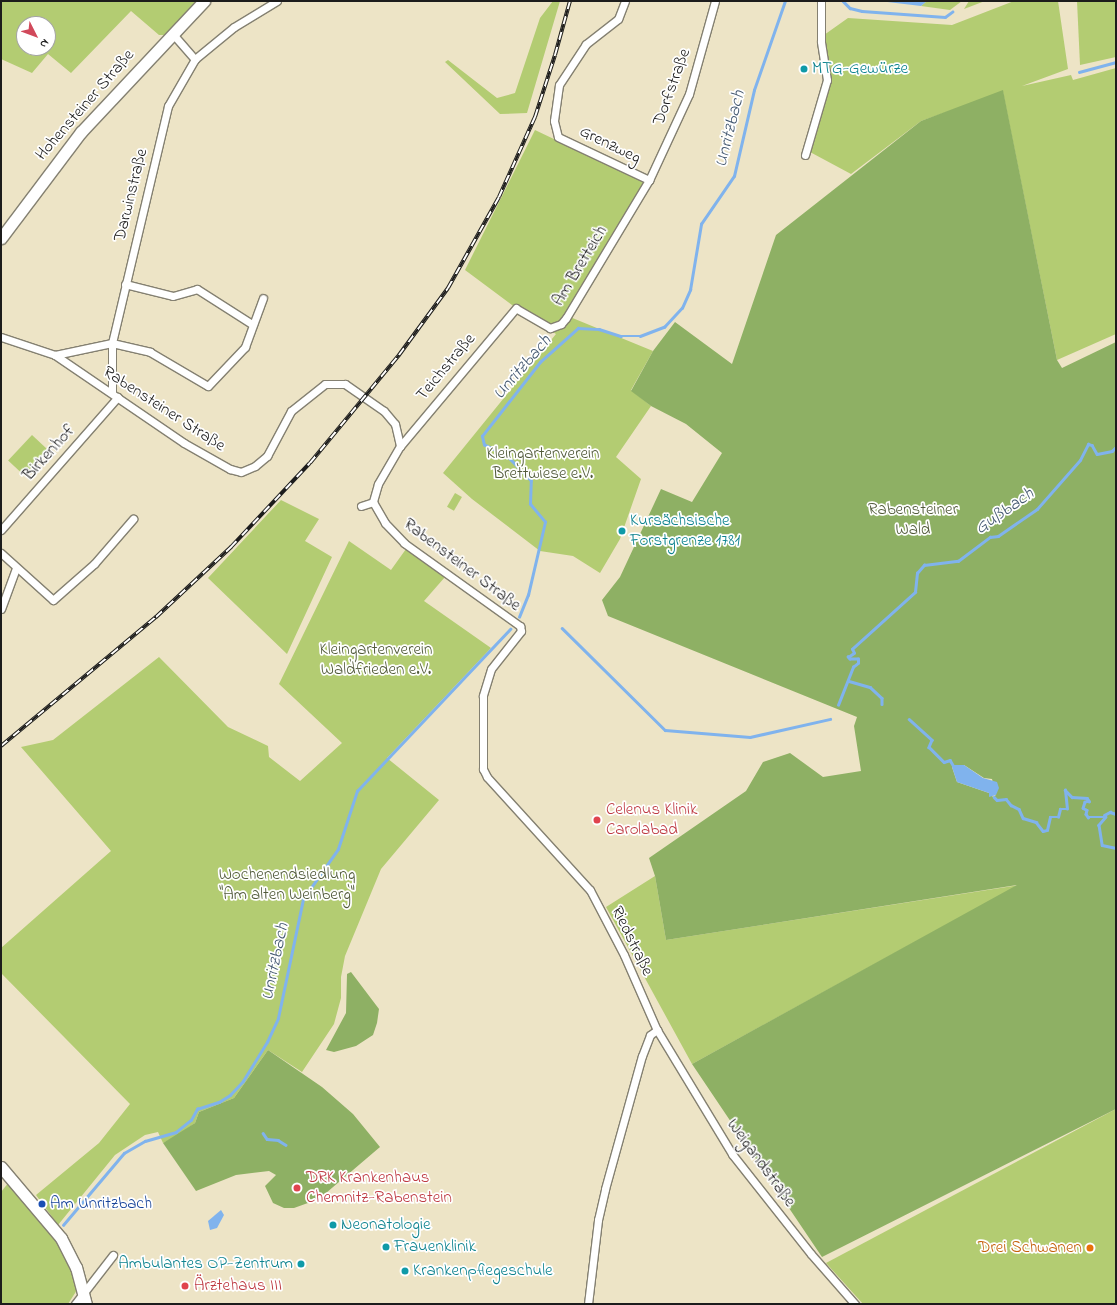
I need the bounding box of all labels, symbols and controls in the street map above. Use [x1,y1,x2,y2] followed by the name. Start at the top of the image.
[16,16,56,56] north arrow
[36,35,53,51] text: N
[31,45,139,165] street label: Hohensteiner Straße
[649,46,695,128] street label: Dorfstraße
[812,59,908,79] place label: MTG-Gewürze
[799,64,809,74] marker: MTG-Gewürze
[711,88,751,170] water label: Unritzbach
[576,121,644,169] street label: Grenzweg
[110,147,152,243] street label: Darwinstraße
[548,222,612,310] street label: Am Bretteich
[412,329,480,405] street label: Teichstraße
[489,331,557,405] water label: Unritzbach
[99,362,229,456] street label: Rabensteiner Straße
[19,421,79,485] street label: Birkenhof
[487,444,599,484] park label: Kleingartenverein Brettwiese e.V.
[971,484,1039,540] water label: Gußbach
[868,500,958,540] park label: Rabensteiner Wald
[630,511,740,551] place label: Kursächsische Forstgrenze 1781
[399,514,525,616] street label: Rabensteiner Straße
[617,526,627,536] marker: Kursächsische Forstgrenze 1781
[320,640,432,680] park label: Kleingartenverein Waldfrieden e.V.
[606,800,697,840] place label: Celenus Klinik Carolabad
[591,814,603,826] marker: Celenus Klinik Carolabad
[219,865,355,905] park label: Wochenendsiedlung "Am alten Weinberg"
[606,903,658,979] street label: Riedstraße
[257,921,295,1003] water label: Unritzbach
[722,1115,800,1211] street label: Weigandstraße
[306,1168,452,1208] place label: DRK Krankenhaus Chemnitz-Rabenstein
[291,1182,303,1194] marker: DRK Krankenhaus Chemnitz-Rabenstein
[50,1194,152,1214] place label: Am Unritzbach
[37,1199,47,1209] marker: Am Unritzbach
[341,1215,431,1235] place label: Neonatologie
[328,1220,338,1230] marker: Neonatologie
[394,1237,476,1257] place label: Frauenklinik
[978,1238,1082,1258] place label: Drei Schwanen
[381,1242,391,1252] marker: Frauenklinik
[1085,1243,1095,1253] marker: Drei Schwanen
[118,1254,293,1274] place label: Ambulantes OP-Zentrum
[296,1259,306,1269] marker: Ambulantes OP-Zentrum
[413,1261,553,1281] place label: Krankenpflegeschule
[400,1266,410,1276] marker: Krankenpflegeschule
[194,1276,282,1296] place label: Ärztehaus III
[179,1280,191,1292] marker: Ärztehaus III

